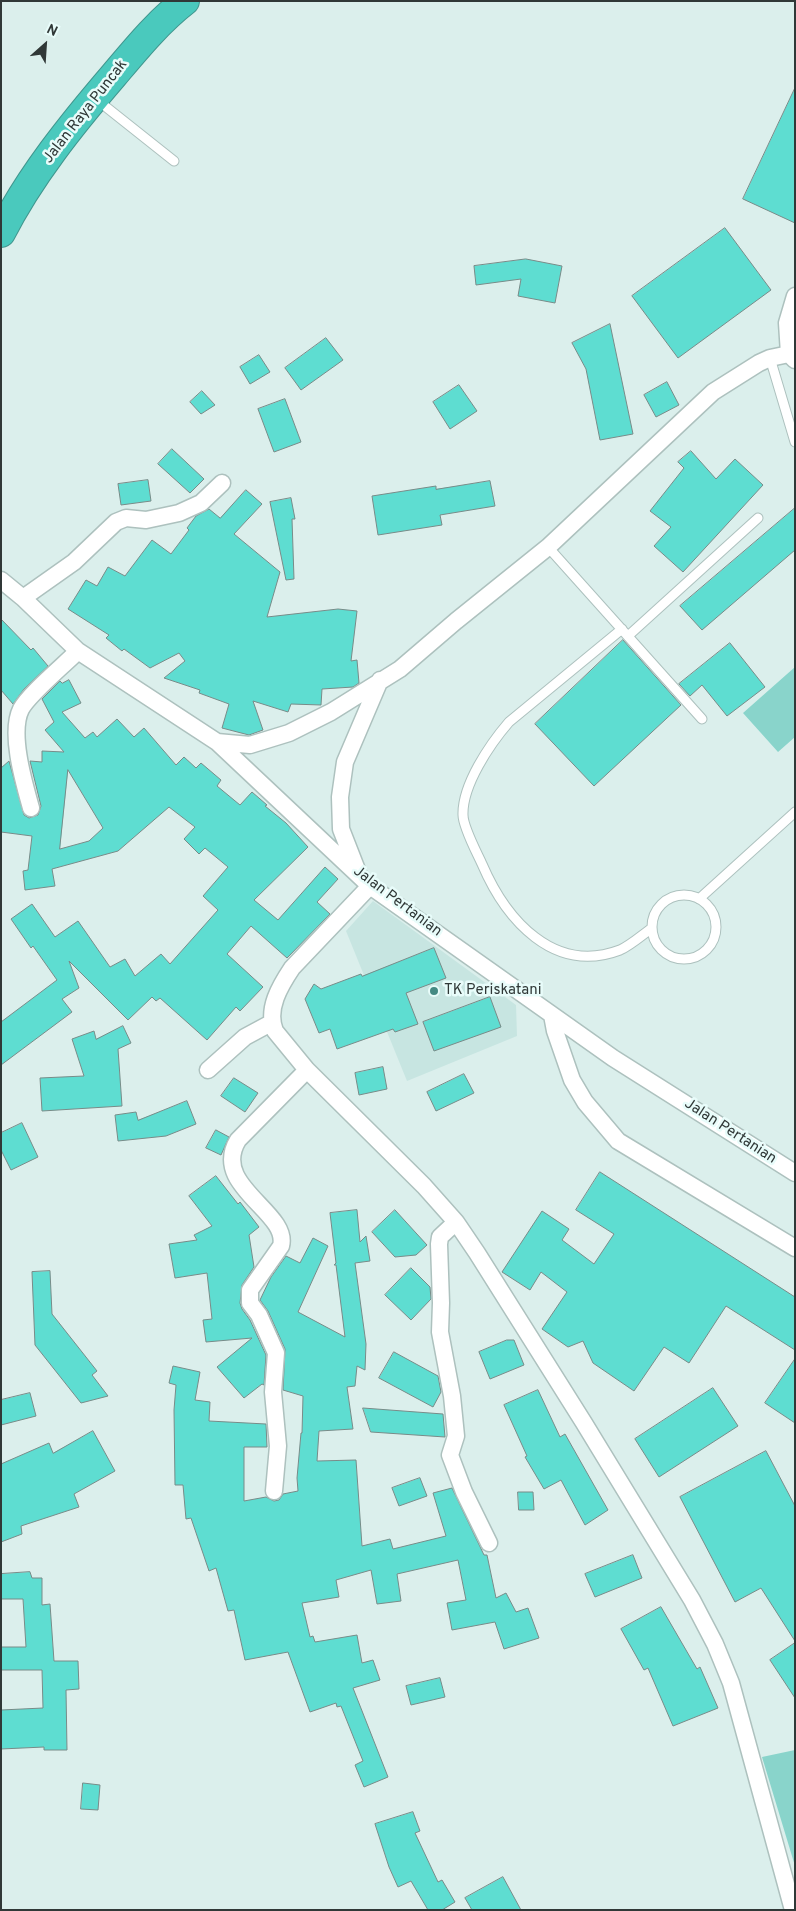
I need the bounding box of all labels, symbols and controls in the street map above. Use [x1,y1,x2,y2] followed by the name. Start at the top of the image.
[20,20,70,70] north arrow
[44,21,60,41] text: N
[40,57,132,167] street label: Jalan Raya Puncak
[349,863,445,941] street label: Jalan Pertanian
[444,982,542,1000] place label: TK Periskatani
[428,985,440,997] marker: TK Periskatani
[681,1096,779,1168] street label: Jalan Pertanian

